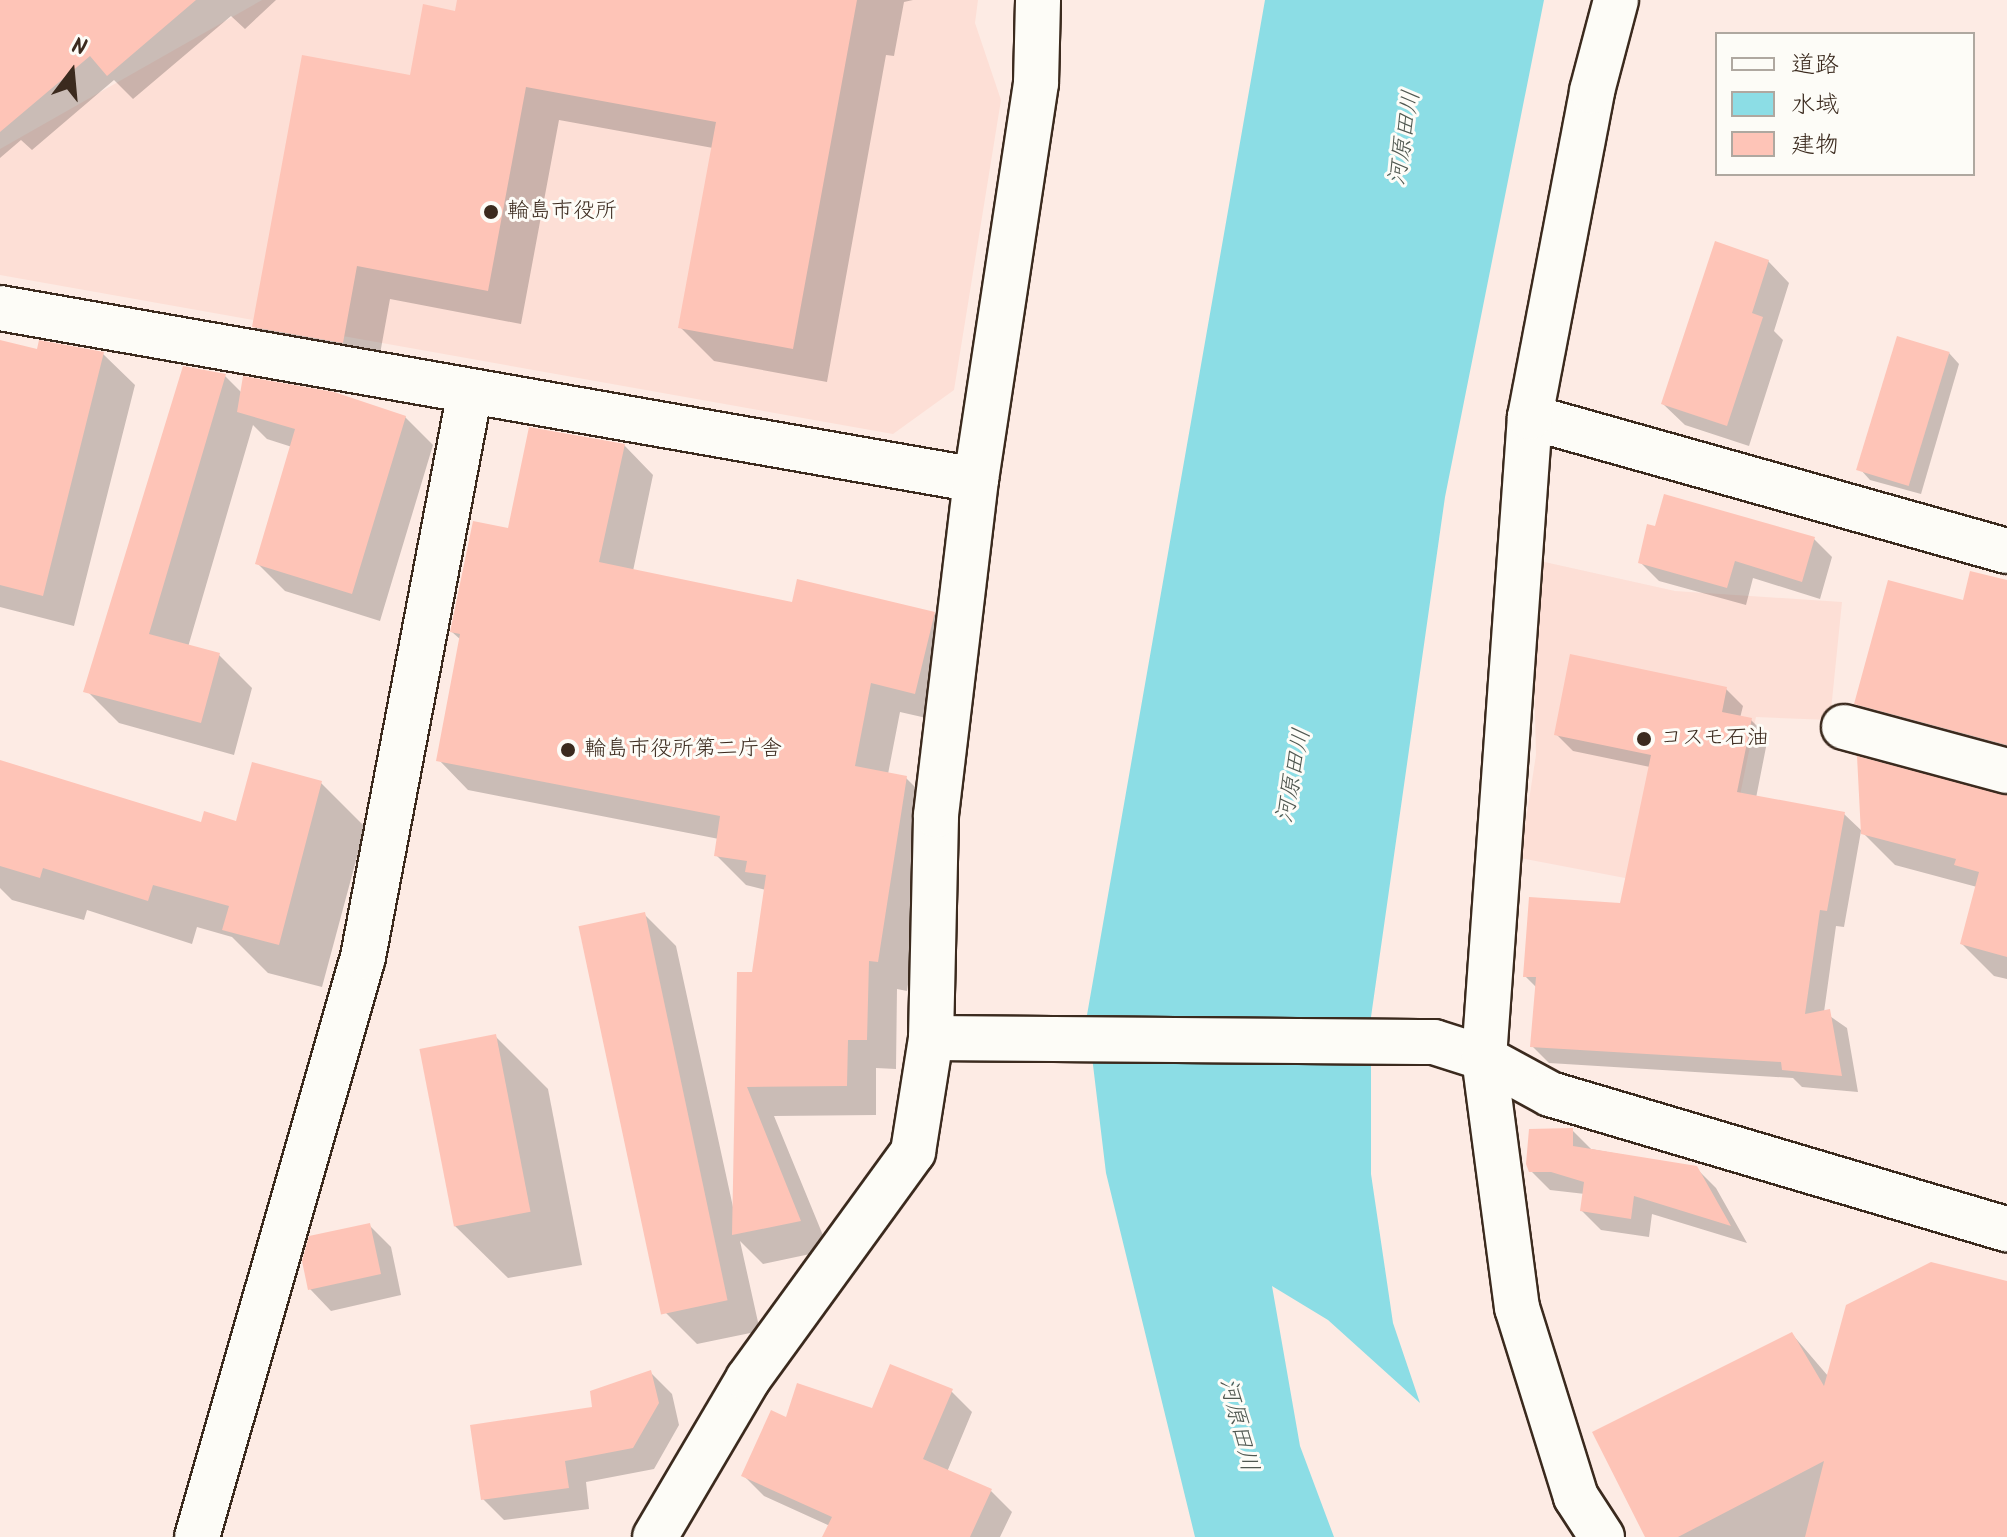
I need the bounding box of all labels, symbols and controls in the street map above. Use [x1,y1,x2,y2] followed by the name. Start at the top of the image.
[67,30,90,67] text: N
[32,32,112,112] north arrow
[1715,32,1975,176] legend
[1791,46,1839,85] text: 道路
[1791,86,1839,125] text: 水域
[1383,88,1427,188] water label: 河原田川
[1791,126,1839,165] text: 建物
[507,199,617,225] place label: 輪島市役所
[482,203,500,221] marker: 輪島市役所
[1271,726,1317,826] water label: 河原田川
[1660,726,1770,752] place label: コスモ石油
[1635,730,1653,748] marker: コスモ石油
[584,737,782,763] place label: 輪島市役所第二庁舎
[559,741,577,759] marker: 輪島市役所第二庁舎
[1212,1375,1264,1475] water label: 河原田川

